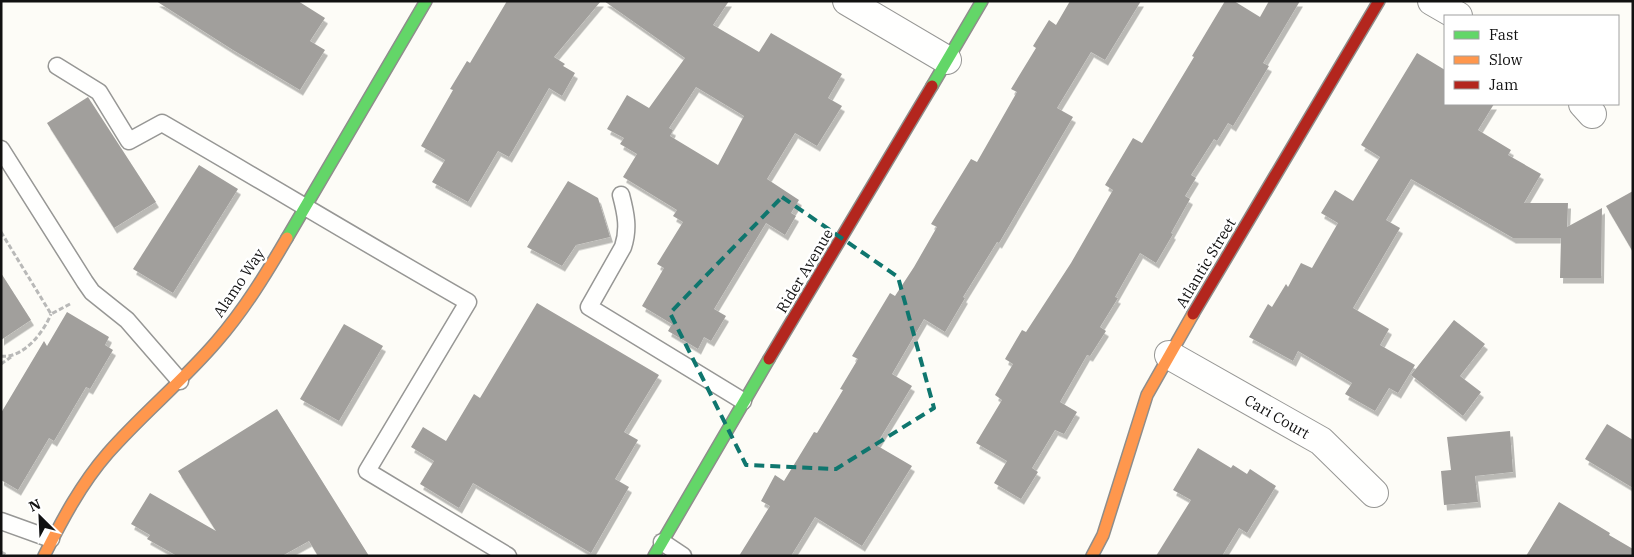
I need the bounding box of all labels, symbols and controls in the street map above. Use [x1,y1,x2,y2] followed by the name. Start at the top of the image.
[1444,15,1619,105] legend
[1489,25,1519,44] text: Fast
[1489,50,1523,69] text: Slow
[1489,75,1518,94] text: Jam
[1171,215,1240,311] street label: Atlantic Street
[772,225,837,316] street label: Rider Avenue
[209,245,268,321] street label: Alamo Way
[1241,390,1313,443] street label: Cari Court
[15,492,65,542] north arrow
[26,495,43,516] text: N

